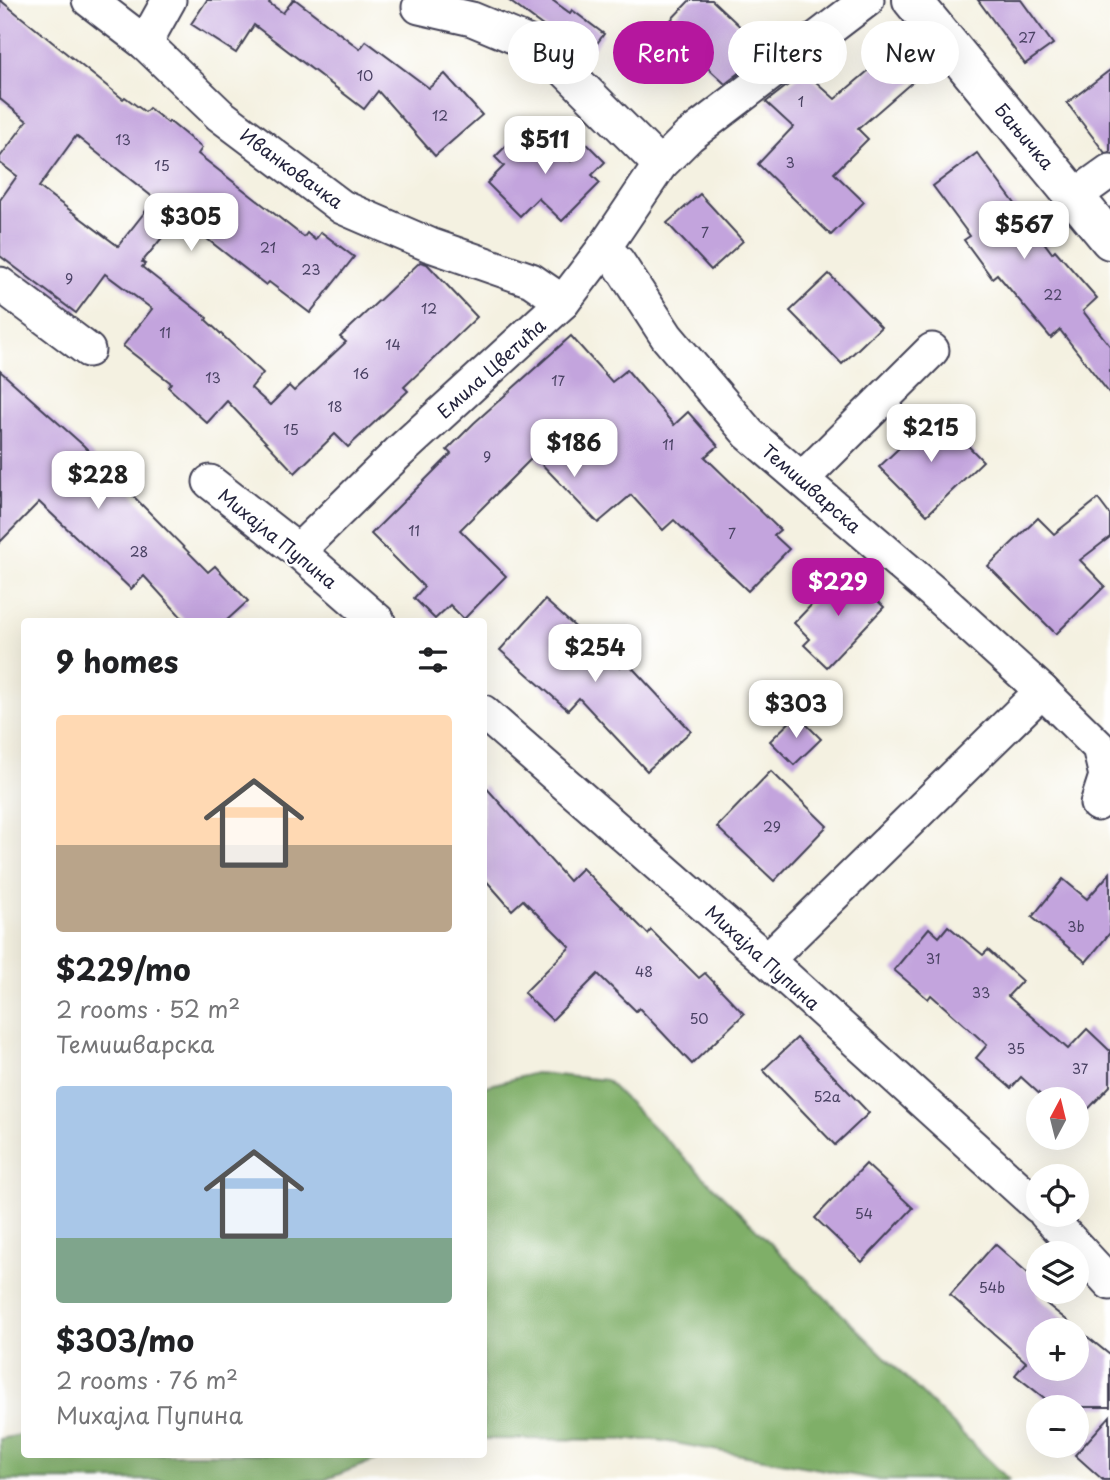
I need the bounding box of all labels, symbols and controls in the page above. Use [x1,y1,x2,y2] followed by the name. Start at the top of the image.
[508,21,599,84] chip: Buy
[613,21,714,84] chip: Rent
[728,21,847,84] chip: Filters
[861,21,959,84] chip: New
[1018,27,1036,48] house number: 27
[357,65,373,86] house number: 10
[798,91,804,112] house number: 1
[989,97,1061,176] street label: Бањичка
[432,105,448,126] house number: 12
[504,116,586,176] pin: $511
[235,121,350,215] street label: Иванковачка
[520,121,570,156] text: $511
[115,129,131,150] house number: 13
[785,152,795,173] house number: 3
[154,155,170,176] house number: 15
[150,194,232,253] pin: $305
[160,198,222,233] text: $305
[983,202,1065,261] pin: $567
[995,206,1053,241] text: $567
[701,222,709,243] house number: 7
[260,237,276,258] house number: 21
[302,259,320,280] house number: 23
[65,268,73,289] house number: 9
[1044,284,1062,305] house number: 22
[421,298,437,319] house number: 12
[431,311,552,424] street label: Емила Цветића
[159,322,171,343] house number: 11
[385,334,401,355] house number: 14
[353,363,369,384] house number: 16
[205,367,221,388] house number: 13
[551,370,565,391] house number: 17
[327,396,343,417] house number: 18
[890,405,972,464] pin: $215
[903,409,959,444] text: $215
[283,419,299,440] house number: 15
[533,420,615,479] pin: $186
[546,424,602,459] text: $186
[662,434,674,455] house number: 11
[756,437,868,539] street label: Темишварска
[483,446,491,467] house number: 9
[57,452,139,511] pin: $228
[68,456,128,491] text: $228
[213,481,344,595] street label: Михајла Пупина
[408,520,420,541] house number: 11
[728,523,736,544] house number: 7
[130,541,148,562] house number: 28
[797,558,879,618] pin: $229
[808,563,868,598] text: $229
[554,624,636,684] pin: $254
[564,629,626,664] text: $254
[56,638,178,683] text: 9 homes
[414,641,452,679] icon: filters
[755,680,837,740] pin: $303
[765,685,827,720] text: $303
[191,760,317,886] icon: home
[763,816,781,837] house number: 29
[700,898,827,1016] street label: Михајла Пупина
[1067,916,1085,937] house number: 3b
[56,946,191,991] text: $229/mo
[926,948,940,969] house number: 31
[635,961,653,982] house number: 48
[972,982,990,1003] house number: 33
[56,991,240,1026] text: 2 rooms · 52 m²
[689,1008,709,1029] house number: 50
[56,1026,214,1061] text: Темишварска
[1007,1038,1025,1059] house number: 35
[1072,1058,1089,1079] house number: 37
[813,1086,841,1107] house number: 52a
[1026,1087,1088,1150] north arrow
[1026,1087,1089,1458] map controls
[191,1131,317,1257] icon: home
[1026,1164,1089,1227] button: locate
[855,1203,873,1224] house number: 54
[1026,1241,1089,1304] button: layers
[979,1277,1005,1298] house number: 54b
[56,1317,194,1362] text: $303/mo
[1026,1318,1089,1381] button: +
[56,1362,238,1397] text: 2 rooms · 76 m²
[1026,1395,1089,1458] button: −
[56,1397,243,1432] text: Михајла Пупина

